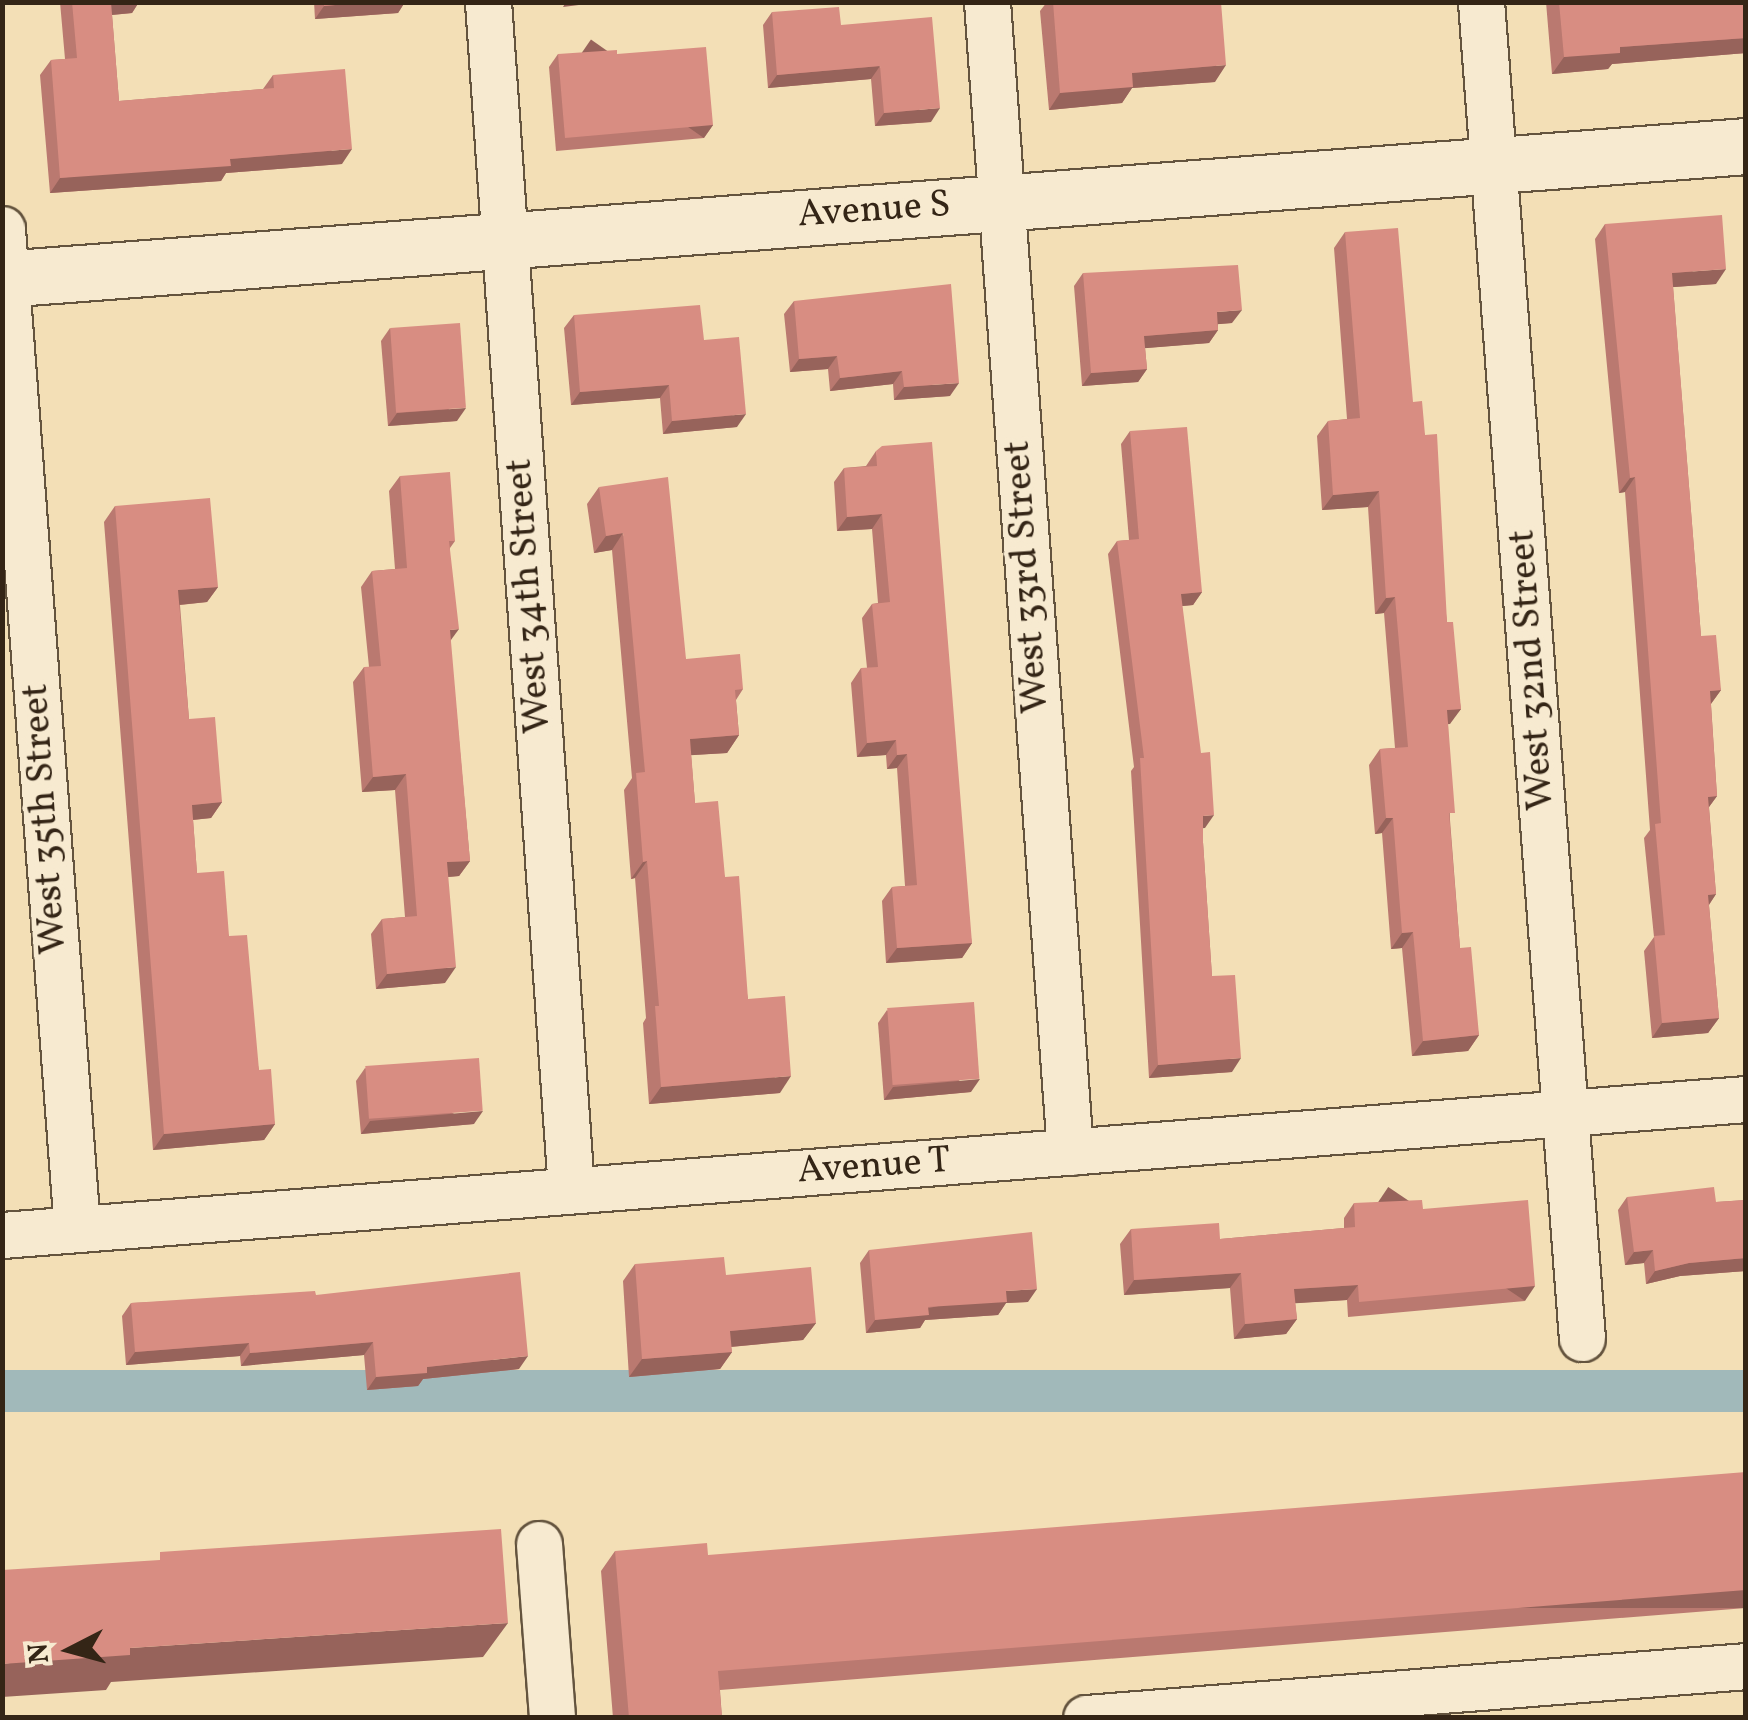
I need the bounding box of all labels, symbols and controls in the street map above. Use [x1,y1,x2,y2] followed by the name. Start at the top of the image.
[796,183,952,239] street label: Avenue S
[996,439,1060,715] street label: West 33rd Street
[498,457,562,735] street label: West 34th Street
[1500,528,1566,812] street label: West 32nd Street
[14,682,78,956] street label: West 35th Street
[796,1139,952,1195] street label: Avenue T
[20,1600,120,1700] north arrow
[19,1641,60,1665] text: N

